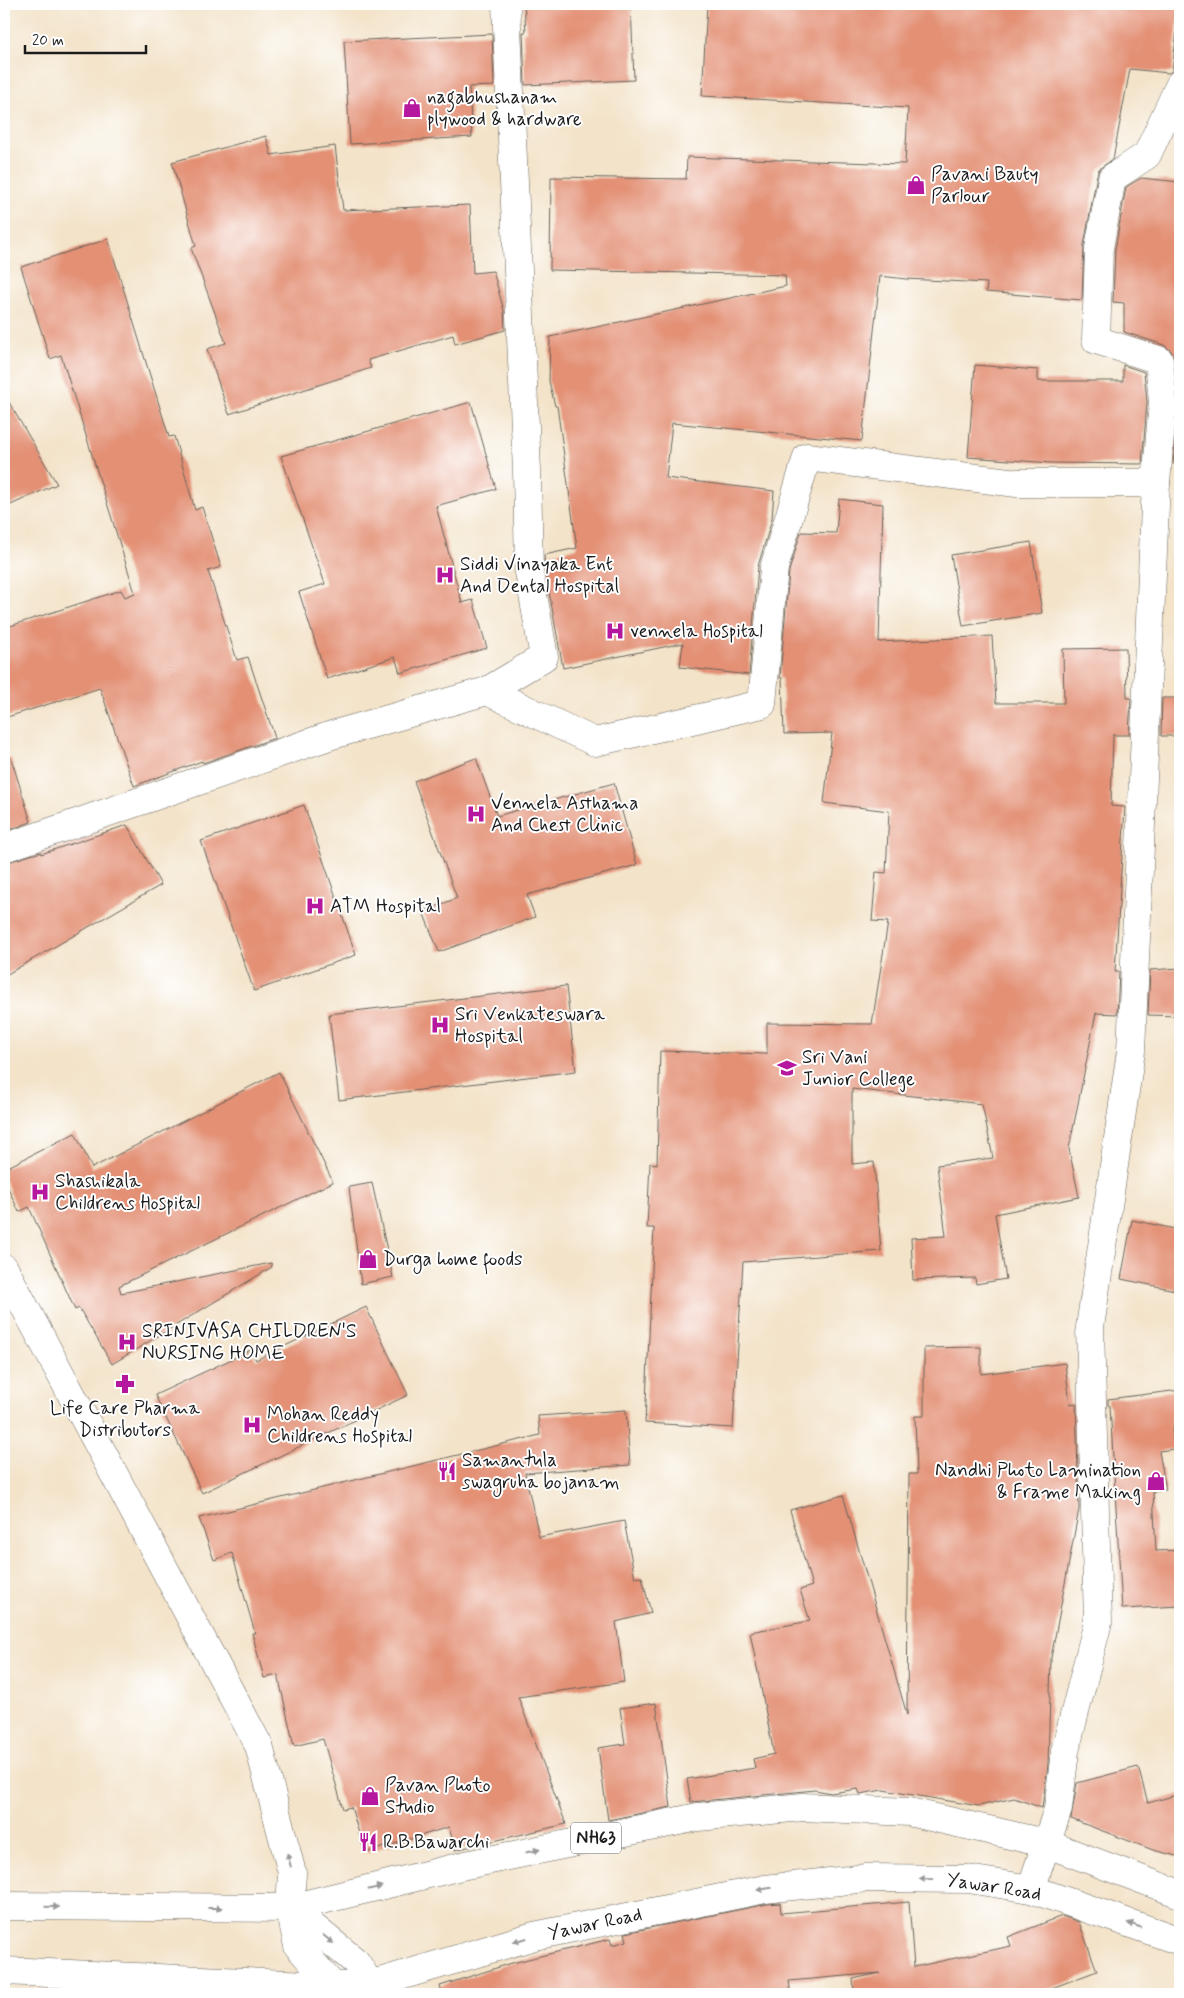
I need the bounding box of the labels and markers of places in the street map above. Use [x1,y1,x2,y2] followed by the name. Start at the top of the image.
[427,85,582,132] place label: nagabhushanam plywood & hardware
[401,97,423,119] shop icon: nagabhushanam plywood & hardware
[931,162,1039,209] place label: Pavani Bauty Parlour
[905,174,927,196] shop icon: Pavani Bauty Parlour
[460,552,620,599] place label: Siddi Vinayaka Ent And Dental Hospital
[434,564,456,586] hospital icon: Siddi Vinayaka Ent And Dental Hospital
[630,619,763,644] place label: vennela Hospital
[604,620,626,642] hospital icon: vennela Hospital
[491,791,639,838] place label: Vennela Asthama And Chest Clinic
[465,803,487,825] hospital icon: Vennela Asthama And Chest Clinic
[330,894,441,919] place label: ATM Hospital
[304,895,326,917] hospital icon: ATM Hospital
[455,1002,605,1049] place label: Sri Venkateswara Hospital
[429,1014,451,1036] hospital icon: Sri Venkateswara Hospital
[802,1045,915,1093] place label: Sri Vani Junior College
[776,1057,798,1079] school or university icon: Sri Vani Junior College
[55,1169,200,1216] place label: Shashikala Childrens Hospital
[29,1181,51,1203] hospital icon: Shashikala Childrens Hospital
[383,1247,523,1275] place label: Durga home foods
[357,1248,379,1270] shop icon: Durga home foods
[142,1319,357,1366] place label: SRINIVASA CHILDREN'S NURSING HOME
[116,1331,138,1353] hospital icon: SRINIVASA CHILDREN'S NURSING HOME
[114,1373,136,1395] pharmacy icon: Life Care Pharma Distributors
[50,1396,201,1443] place label: Life Care Pharma Distributors
[267,1402,412,1449] place label: Mohan Reddy Childrens Hospital
[241,1414,263,1436] hospital icon: Mohan Reddy Childrens Hospital
[462,1448,619,1497] place label: Samantula swagruha bojanam
[935,1458,1141,1506] place label: Nandhi Photo Lamination & Frame Making
[436,1460,458,1482] restaurant icon: Samantula swagruha bojanam
[1145,1470,1167,1492] shop icon: Nandhi Photo Lamination & Frame Making
[385,1773,491,1820] place label: Pavan Photo Studio
[359,1785,381,1807] shop icon: Pavan Photo Studio
[383,1830,489,1855] place label: R.B.Bawarchi
[357,1831,379,1853] restaurant icon: R.B.Bawarchi

